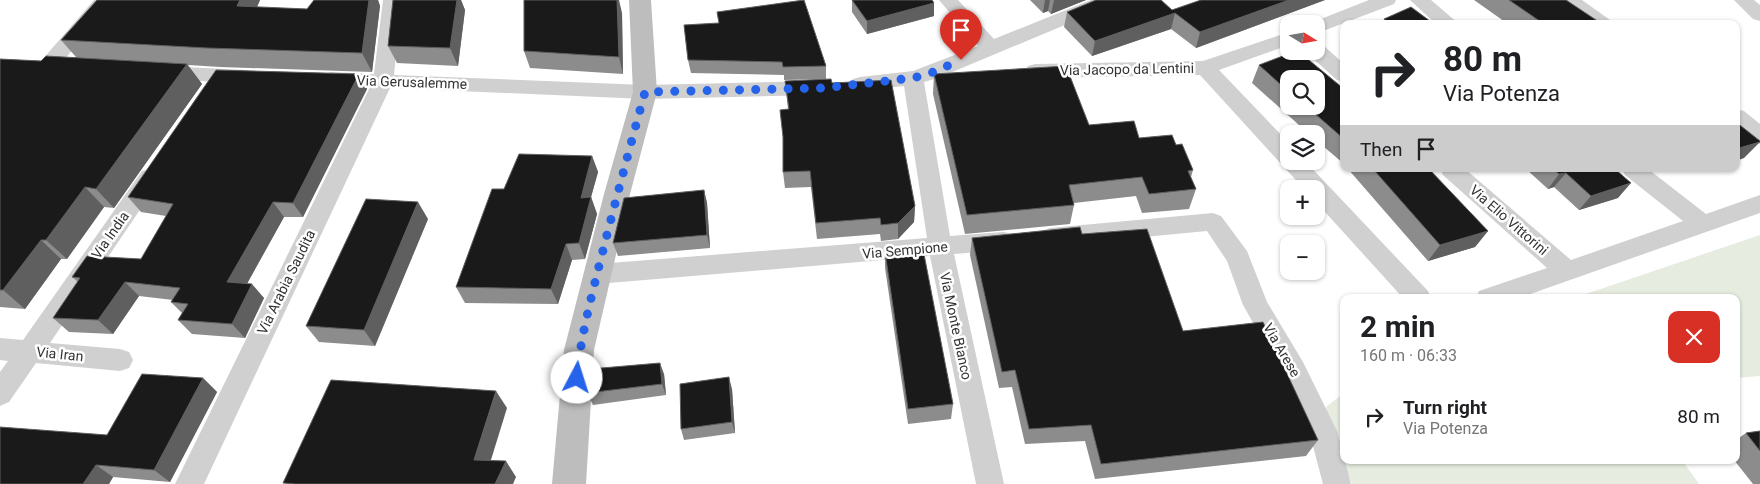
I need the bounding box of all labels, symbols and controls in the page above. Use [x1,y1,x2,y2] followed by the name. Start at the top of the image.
[940,9,982,60] pin
[1280,15,1325,60] north arrow
[1280,15,1325,280] map controls
[947,16,975,44] icon: arrive
[1443,39,1522,80] text: 80 m
[1360,40,1425,105] icon: right
[1060,60,1194,78] street label: Via Jacopo da Lentini
[1280,70,1325,115] button: search
[357,72,467,92] street label: Via Gerusalemme
[1443,81,1560,106] text: Via Potenza
[1280,125,1325,170] button: layers
[1412,135,1440,163] icon: arrive
[1360,138,1402,161] text: Then
[1280,180,1325,225] button: +
[1467,182,1551,258] street label: Via Elio Vittorini
[88,208,132,262] street label: Via India
[254,227,318,337] street label: Via Arabia Saudita
[1280,235,1325,280] button: −
[862,238,948,262] street label: Via Sempione
[937,271,975,381] street label: Via Monte Bianco
[1360,309,1435,344] text: 2 min
[1668,311,1720,363] button: close
[1260,320,1304,380] street label: Via Arese
[36,344,84,364] street label: Via Iran
[1360,346,1457,365] text: 160 m · 06:33
[550,351,602,403] position arrow
[1403,396,1487,419] text: Turn right
[1360,403,1388,431] icon: right
[1677,405,1720,428] text: 80 m
[1403,419,1488,438] text: Via Potenza

